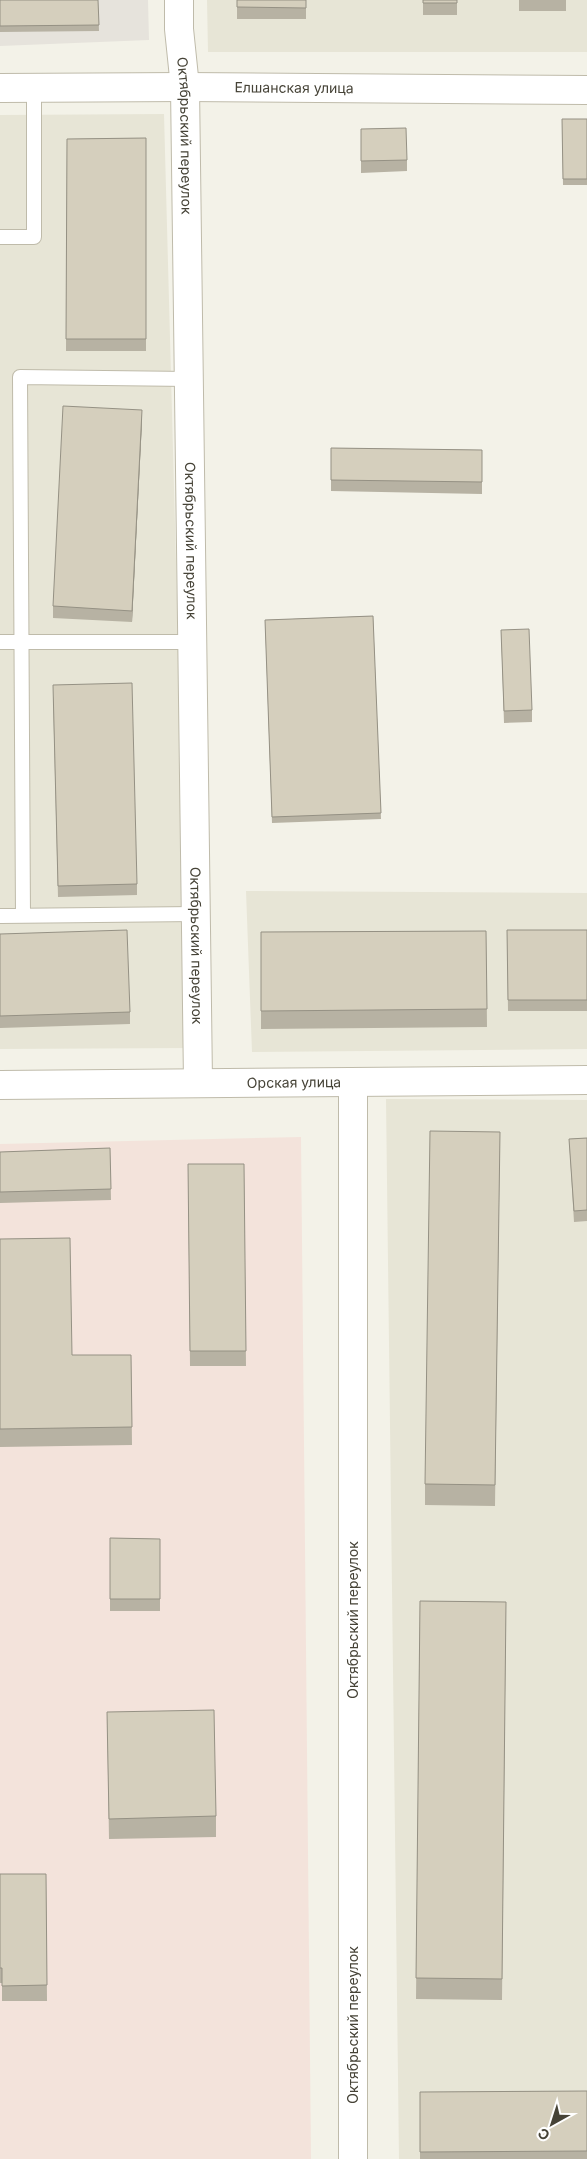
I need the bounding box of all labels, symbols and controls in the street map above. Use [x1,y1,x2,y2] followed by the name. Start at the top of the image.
[174,56,196,215] street label: Октябрьский переулок
[234,78,354,96] street label: Елшанская улица
[182,462,201,620] street label: Октябрьский переулок
[187,867,206,1025] street label: Октябрьский переулок
[247,1073,341,1091] street label: Орская улица
[344,1541,361,1699] street label: Октябрьский переулок
[344,1946,361,2104] street label: Октябрьский переулок
[527,2099,577,2149] north arrow
[534,2125,553,2144] text: С

